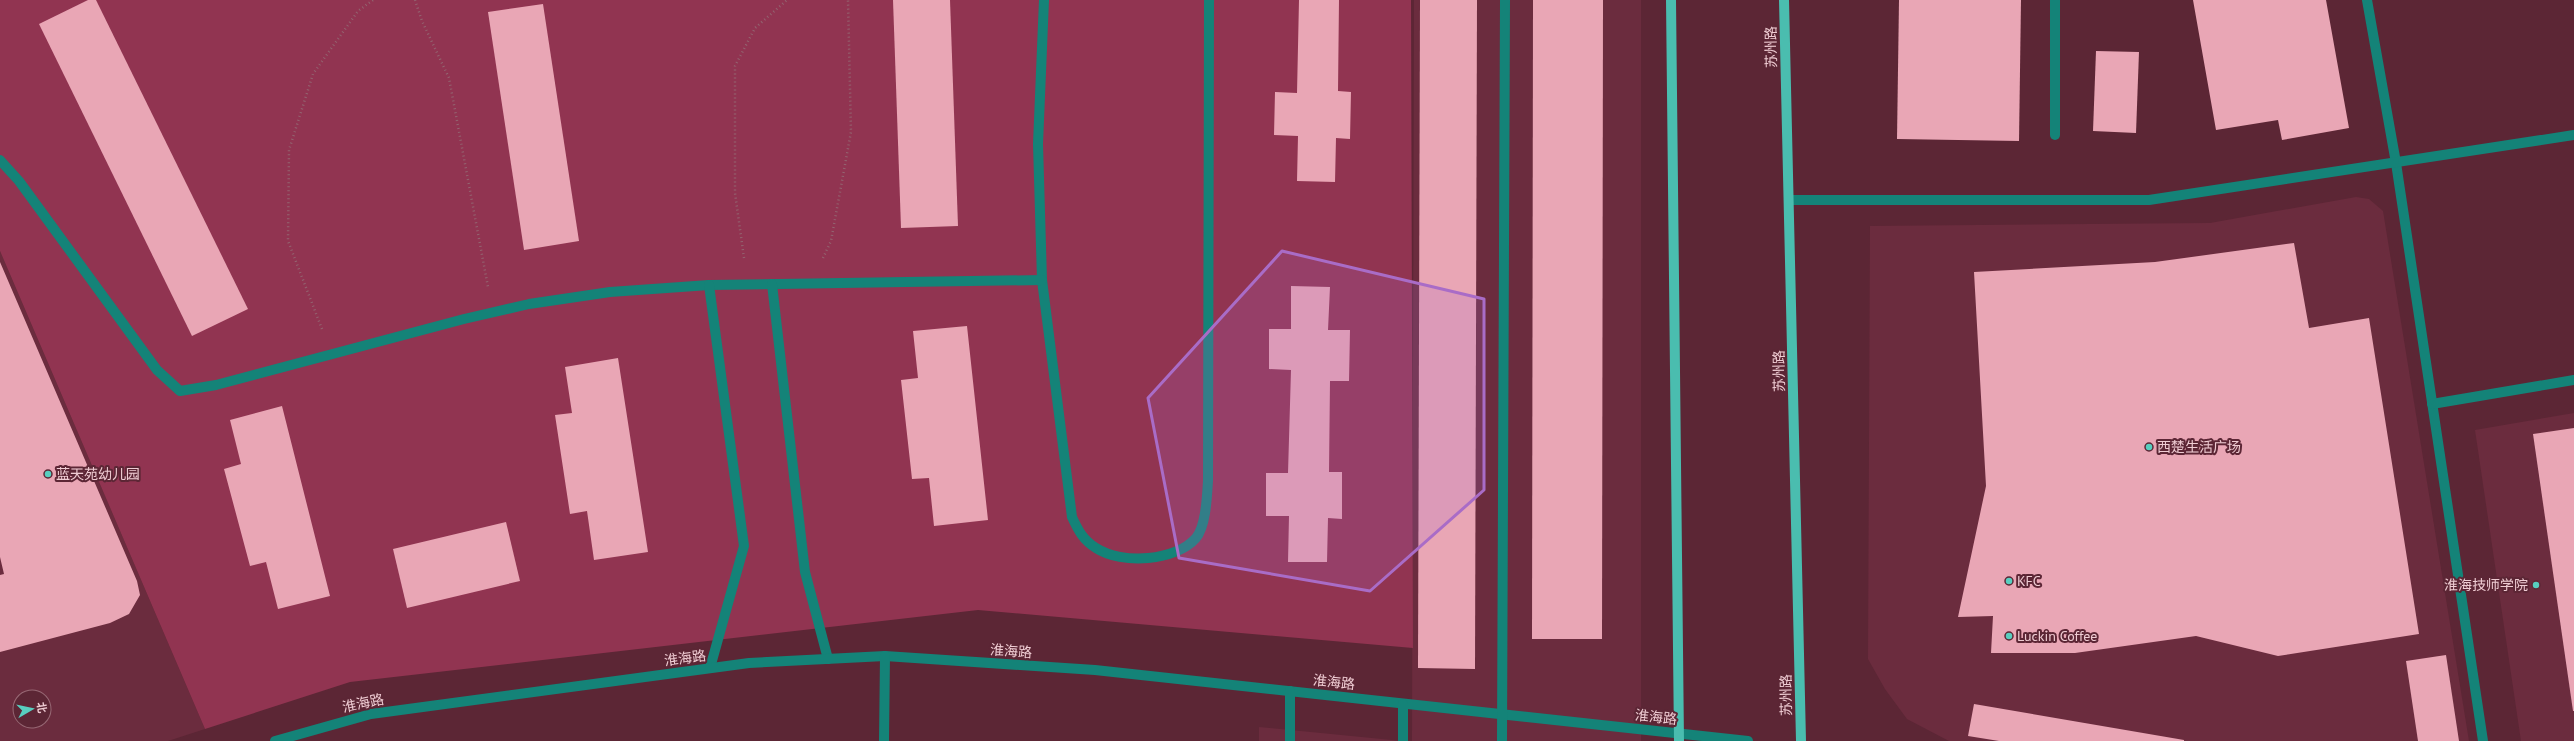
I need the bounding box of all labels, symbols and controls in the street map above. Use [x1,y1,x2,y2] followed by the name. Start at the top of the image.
[1762,26,1780,68] street label: 苏州路
[1770,350,1788,392] street label: 苏州路
[2157,438,2241,456] place label: 西楚生活广场
[2144,442,2154,452] marker: 西楚生活广场
[56,465,140,483] place label: 蓝天苑幼儿园
[43,469,53,479] marker: 蓝天苑幼儿园
[2017,572,2041,590] place label: KFC
[2004,576,2014,586] marker: KFC
[2444,576,2528,594] place label: 淮海技师学院
[2531,580,2541,590] marker: 淮海技师学院
[2017,627,2097,645] place label: Luckin Coffee
[2004,631,2014,641] marker: Luckin Coffee
[989,641,1033,661] street label: 淮海路
[663,646,707,670] street label: 淮海路
[1312,671,1356,693] street label: 淮海路
[1777,674,1795,716] street label: 苏州路
[12,689,52,729] north arrow
[341,690,385,716] street label: 淮海路
[34,701,50,714] text: 北
[1634,706,1678,728] street label: 淮海路

